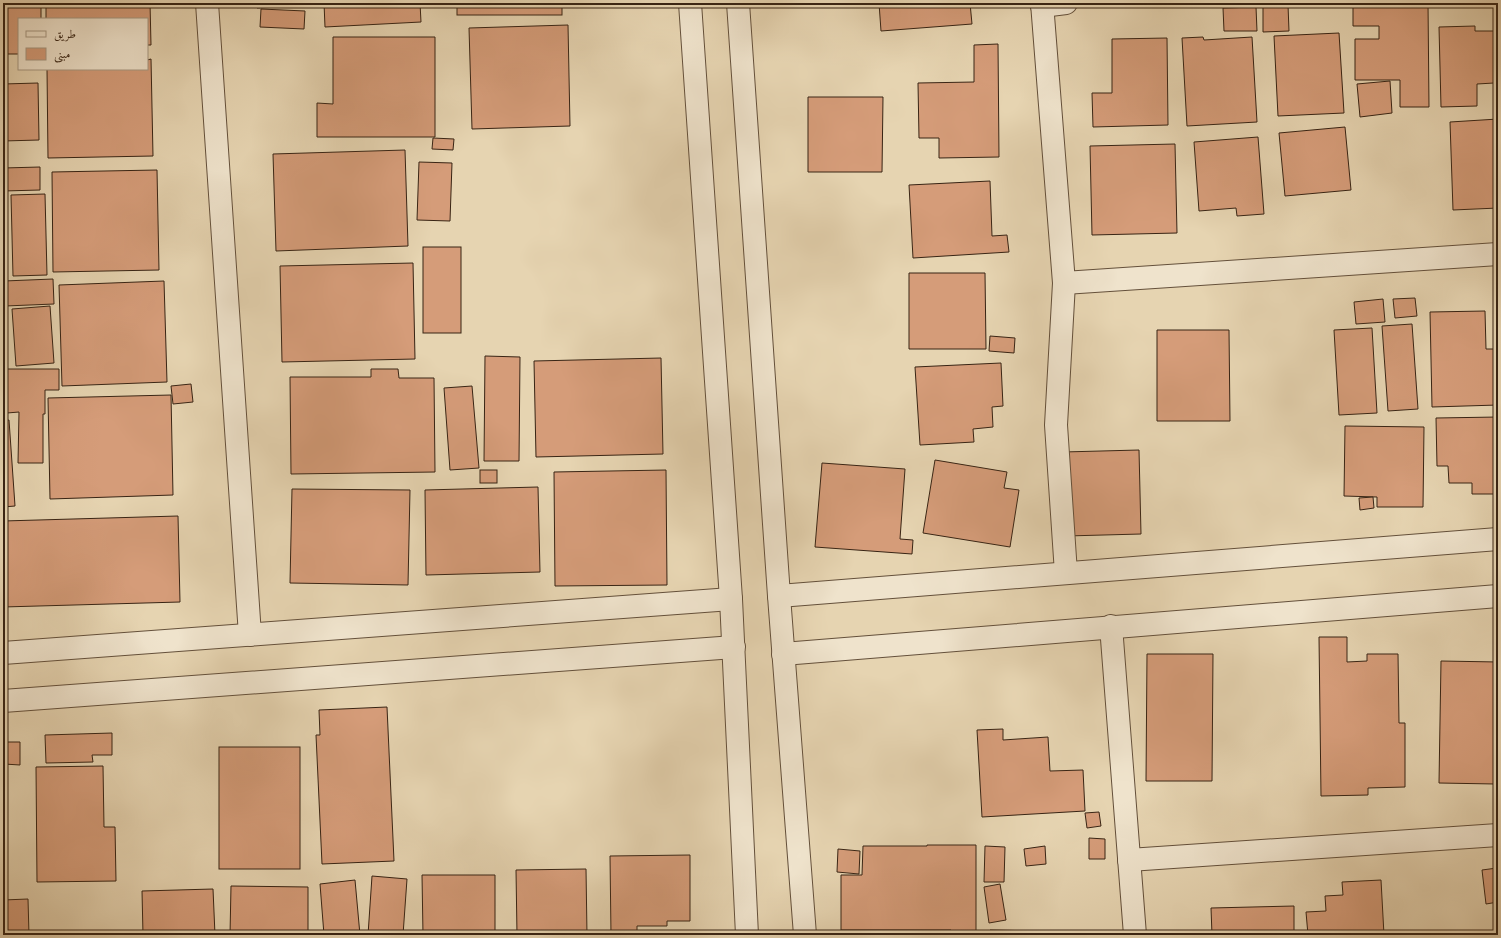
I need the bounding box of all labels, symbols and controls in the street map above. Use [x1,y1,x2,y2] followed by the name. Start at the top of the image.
[18,18,148,70] legend
[54,27,76,42] text: طريق
[54,47,70,63] text: مبنى

